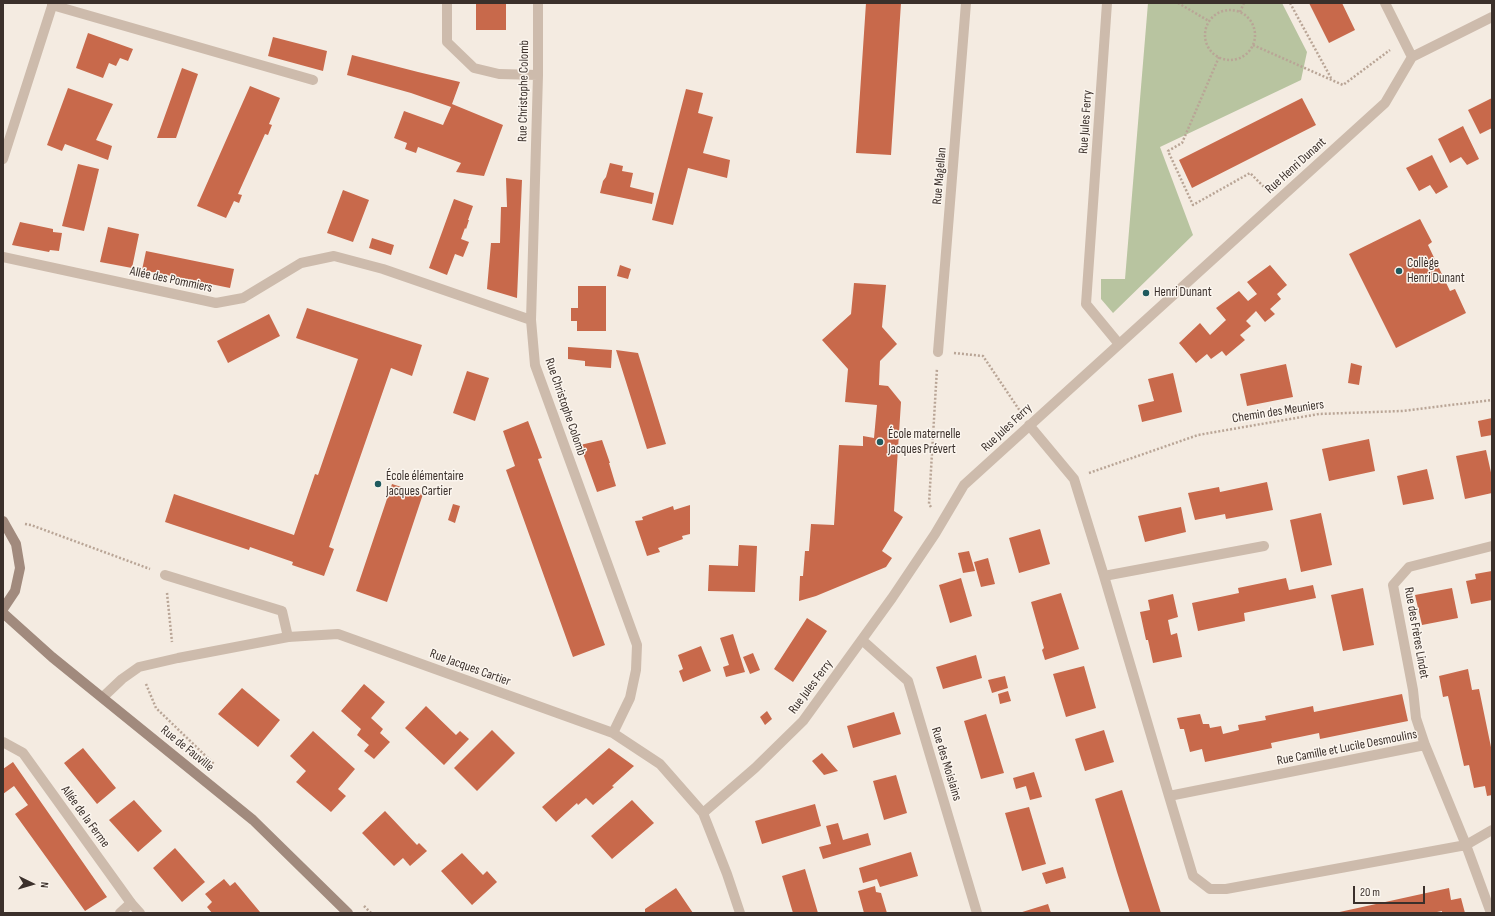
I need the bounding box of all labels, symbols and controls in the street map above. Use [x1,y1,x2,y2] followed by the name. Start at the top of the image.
[515,40,533,142] street label: Rue Christophe Colomb
[1076,90,1096,154] street label: Rue Jules Ferry
[1262,135,1330,197] street label: Rue Henri Dunant
[930,147,950,205] street label: Rue Magellan
[1407,256,1465,287] place label: Collège Henri Dunant
[128,264,214,296] street label: Allée des Pommiers
[1394,266,1404,276] marker: Collège Henri Dunant
[1154,285,1212,301] place label: Henri Dunant
[1141,288,1151,298] marker: Henri Dunant
[541,356,589,458] street label: Rue Christophe Colomb
[1231,397,1325,427] street label: Chemin des Meuniers
[978,401,1036,455] street label: Rue Jules Ferry
[888,427,961,458] place label: École maternelle Jacques Prévert
[875,437,885,447] marker: École maternelle Jacques Prévert
[386,469,464,500] place label: École élémentaire Jacques Cartier
[373,479,383,489] marker: École élémentaire Jacques Cartier
[1400,586,1432,680] street label: Rue des Frères Lindet
[428,646,512,690] street label: Rue Jacques Cartier
[786,657,836,717] street label: Rue Jules Ferry
[157,723,217,775] street label: Rue de Fauville
[927,725,965,803] street label: Rue des Moislains
[1276,727,1418,769] street label: Rue Camille et Lucile Desmoulins
[57,783,113,851] street label: Allée de la Ferme
[12,864,52,904] north arrow
[1355,878,1427,904] scale bar
[38,882,51,889] text: N
[1360,885,1380,900] text: 20 m

